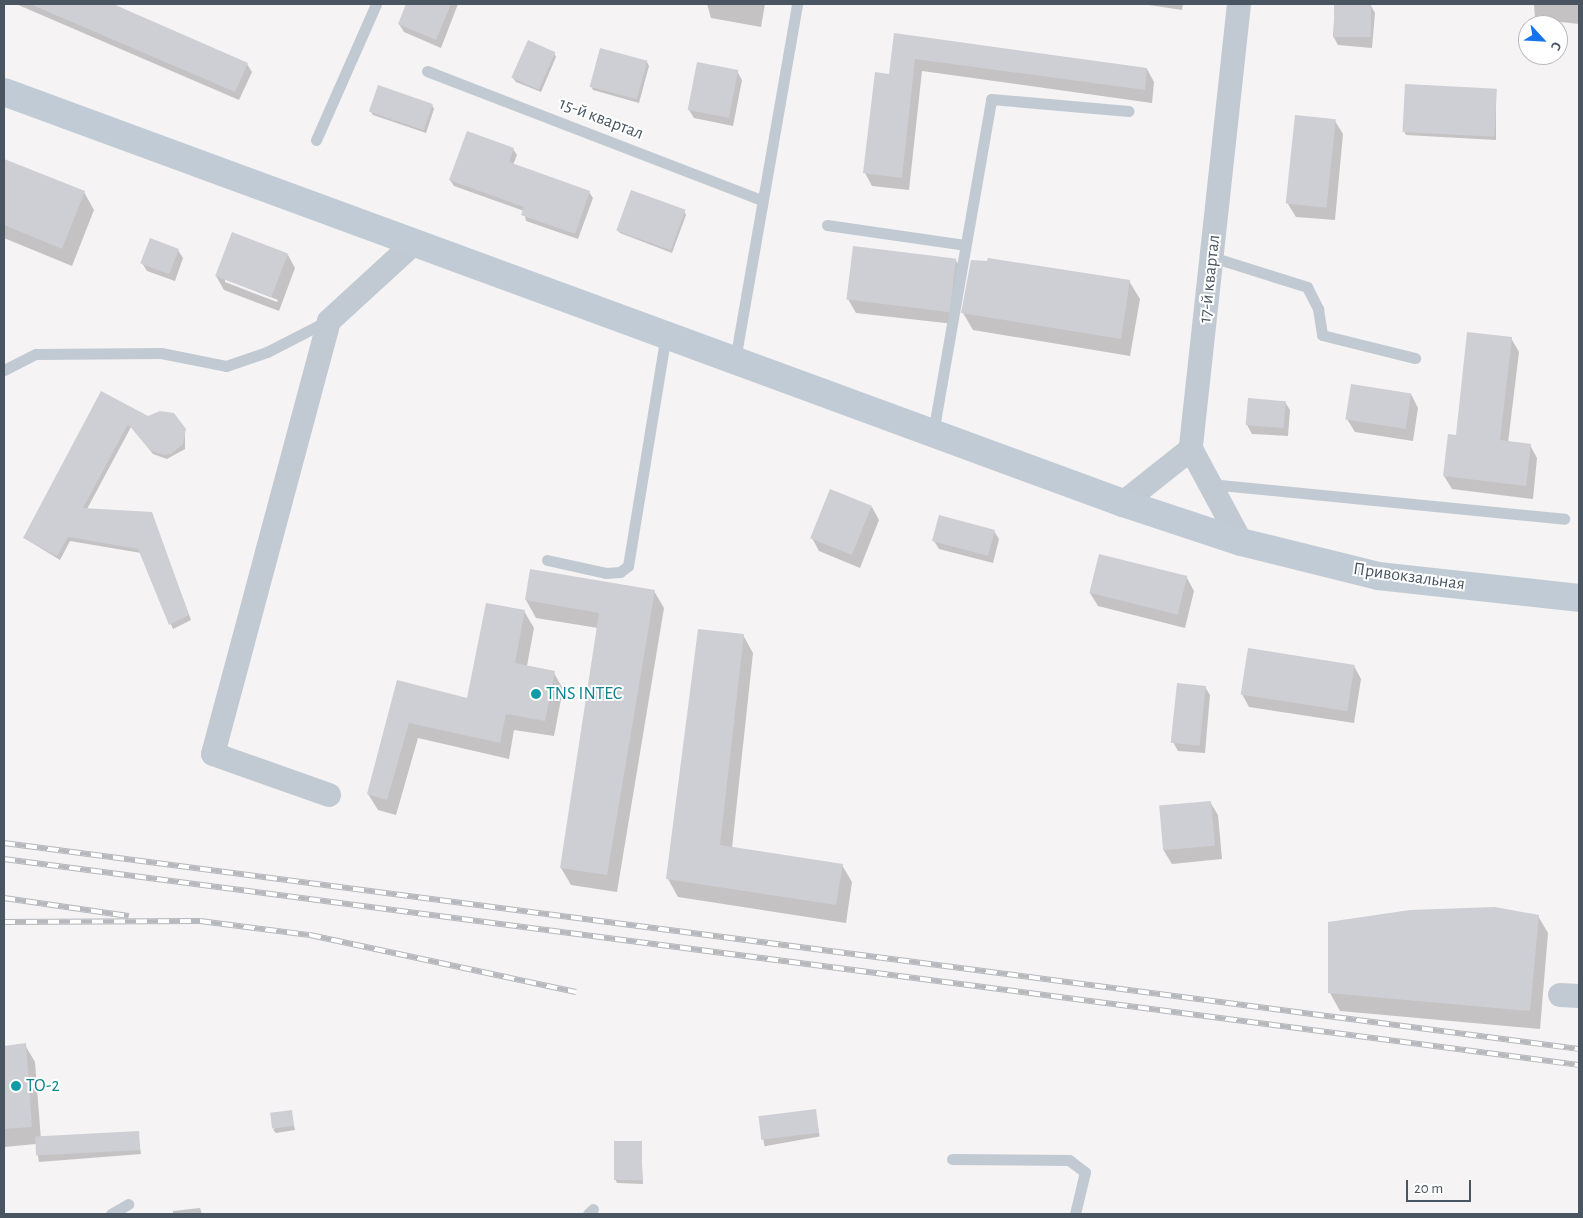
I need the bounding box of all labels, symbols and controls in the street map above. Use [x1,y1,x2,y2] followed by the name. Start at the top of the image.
[1518,15,1568,65] north arrow
[1548,39,1564,52] text: С
[556,93,646,145] street label: 15-й квартал
[1195,234,1225,324] street label: 17-й квартал
[1352,558,1466,596] street label: Привокзальная
[546,683,622,705] place label: TNS INTEC
[530,688,542,700] marker: TNS INTEC
[26,1075,60,1097] place label: ТО-2
[10,1080,22,1092] marker: ТО-2
[1408,1170,1473,1202] scale bar
[1414,1181,1443,1196] text: 20 m

